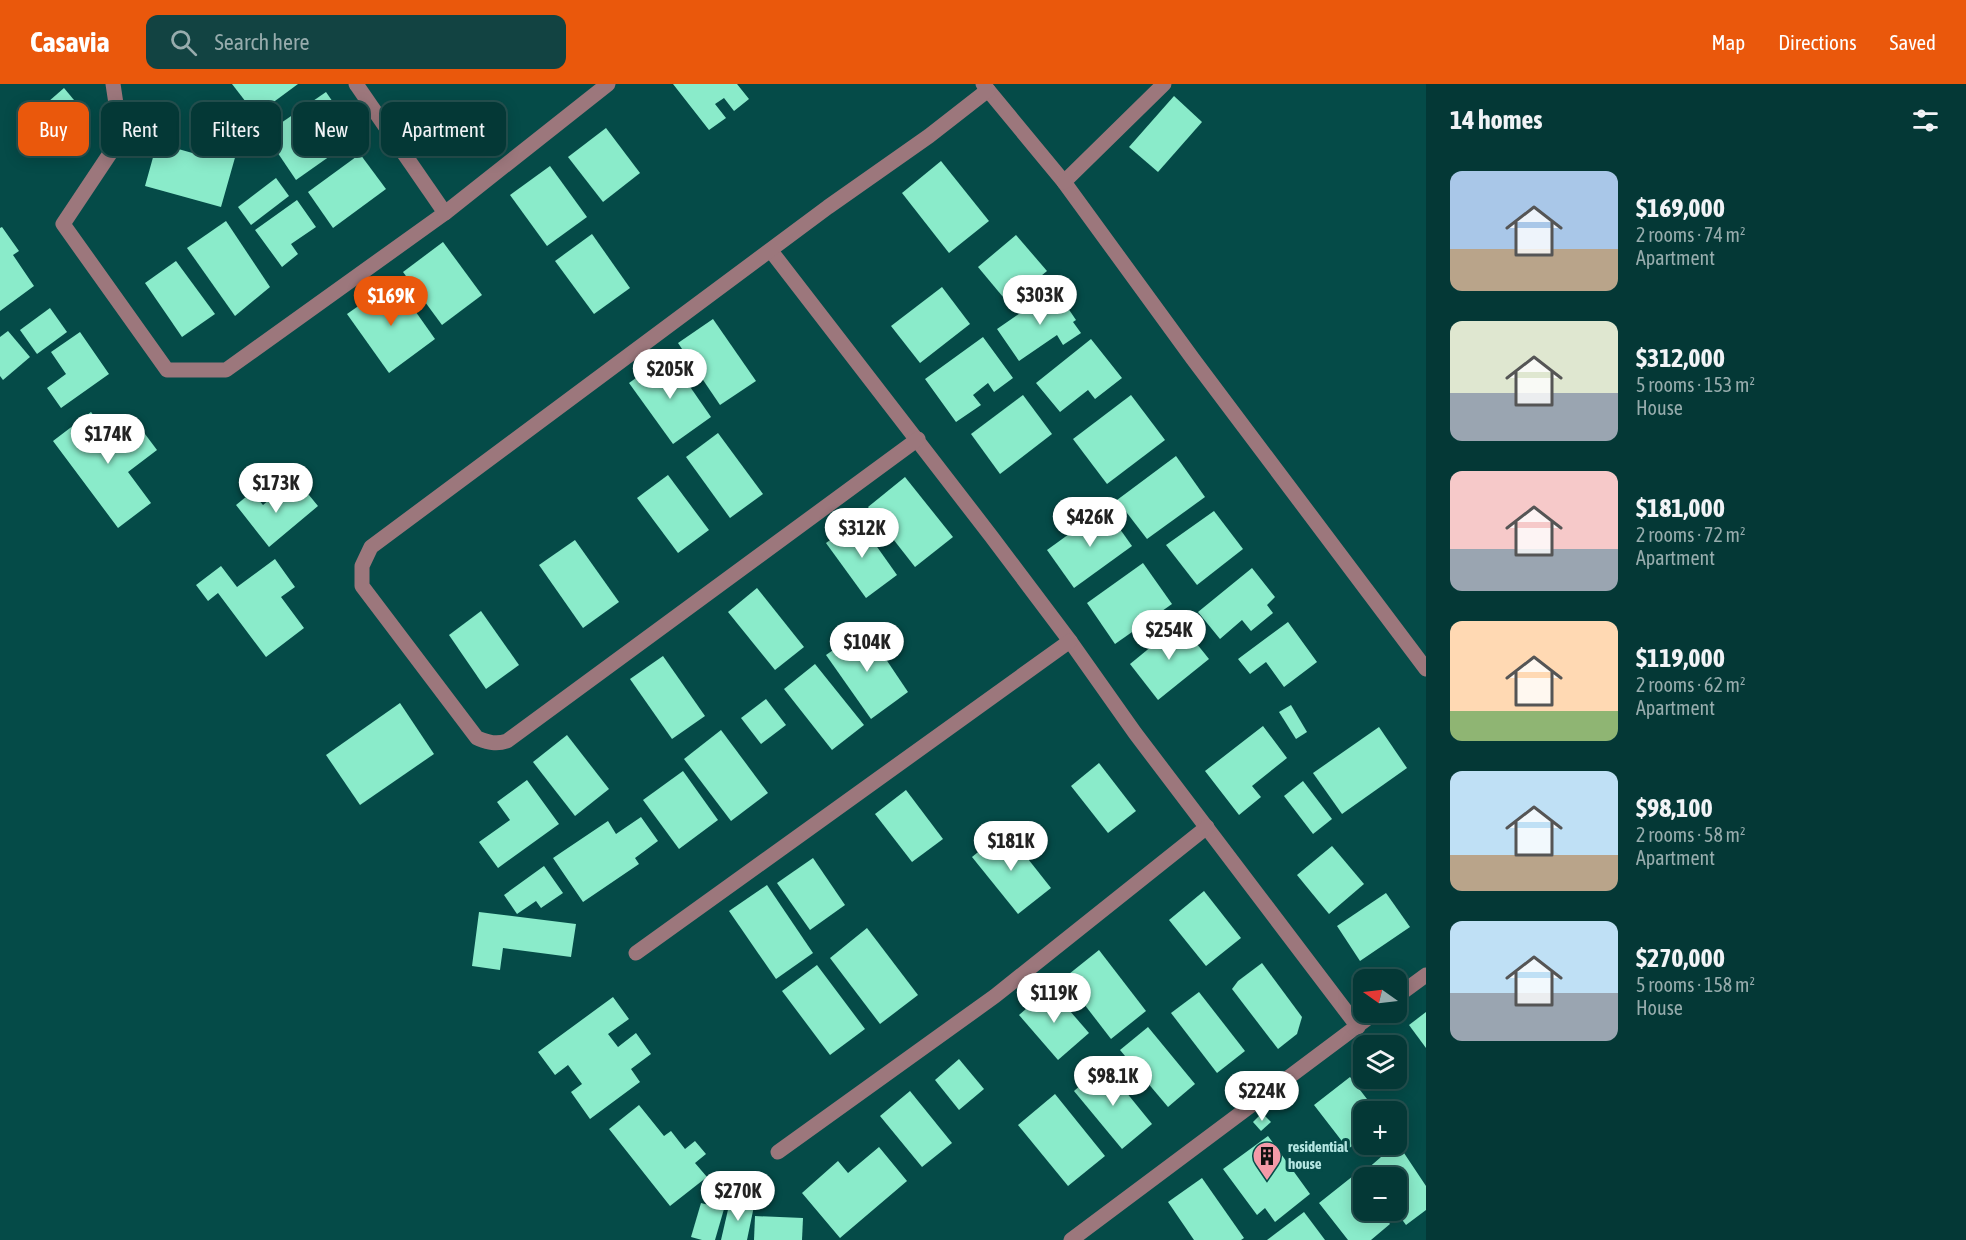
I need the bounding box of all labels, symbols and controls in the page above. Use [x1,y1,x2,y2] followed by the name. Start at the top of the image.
[146,15,566,69] search box
[30,26,110,58] text: Casavia
[167,26,200,59] icon: search
[215,29,309,55] text: Search here
[1711,30,1745,54] text: Map
[1778,30,1857,54] text: Directions
[1890,30,1936,54] text: Saved
[18,102,89,156] chip: Buy
[101,102,179,156] chip: Rent
[191,102,281,156] chip: Filters
[293,102,369,156] chip: New
[381,102,506,156] chip: Apartment
[1909,104,1942,137] icon: filters
[1450,105,1543,135] text: 14 homes
[1636,193,1725,223] text: $169,000
[1498,195,1570,267] icon: home
[1636,223,1746,246] text: 2 rooms · 74 m²
[1636,246,1715,269] text: Apartment
[998,275,1082,326] pin: $303K
[349,276,433,327] pin: $169K
[1017,283,1063,306] text: $303K
[368,284,414,307] text: $169K
[1636,343,1725,373] text: $312,000
[1498,345,1570,417] icon: home
[628,349,712,400] pin: $205K
[647,357,693,380] text: $205K
[1636,373,1755,396] text: 5 rooms · 153 m²
[1636,396,1683,419] text: House
[66,414,150,465] pin: $174K
[85,422,131,445] text: $174K
[234,463,318,514] pin: $173K
[253,471,299,494] text: $173K
[1636,493,1725,523] text: $181,000
[1498,495,1570,567] icon: home
[1048,497,1132,548] pin: $426K
[1067,505,1113,528] text: $426K
[820,508,904,559] pin: $312K
[839,516,885,539] text: $312K
[1636,523,1746,546] text: 2 rooms · 72 m²
[1636,546,1715,569] text: Apartment
[1127,610,1211,661] pin: $254K
[1146,618,1192,641] text: $254K
[825,622,909,673] pin: $104K
[844,630,890,653] text: $104K
[1636,643,1725,673] text: $119,000
[1498,645,1570,717] icon: home
[1636,673,1746,696] text: 2 rooms · 62 m²
[1636,696,1715,719] text: Apartment
[1636,793,1713,823] text: $98,100
[1498,795,1570,867] icon: home
[969,821,1053,872] pin: $181K
[1636,823,1746,846] text: 2 rooms · 58 m²
[988,829,1034,852] text: $181K
[1636,846,1715,869] text: Apartment
[1636,943,1725,973] text: $270,000
[1498,945,1570,1017] icon: home
[1353,969,1407,1023] north arrow
[1353,969,1407,1221] map controls
[1012,973,1096,1024] pin: $119K
[1636,973,1755,996] text: 5 rooms · 158 m²
[1031,981,1077,1004] text: $119K
[1636,996,1683,1019] text: House
[1353,1035,1407,1089] button: layers
[1064,1056,1162,1107] pin: $98.1K
[1088,1064,1138,1087] text: $98.1K
[1220,1071,1304,1122] pin: $224K
[1239,1079,1285,1102] text: $224K
[1353,1101,1407,1155] button: +
[1288,1138,1349,1172] place label: residential house
[1251,1140,1283,1182] building icon: residential house
[1353,1167,1407,1221] button: −
[696,1171,780,1222] pin: $270K
[715,1179,761,1202] text: $270K

